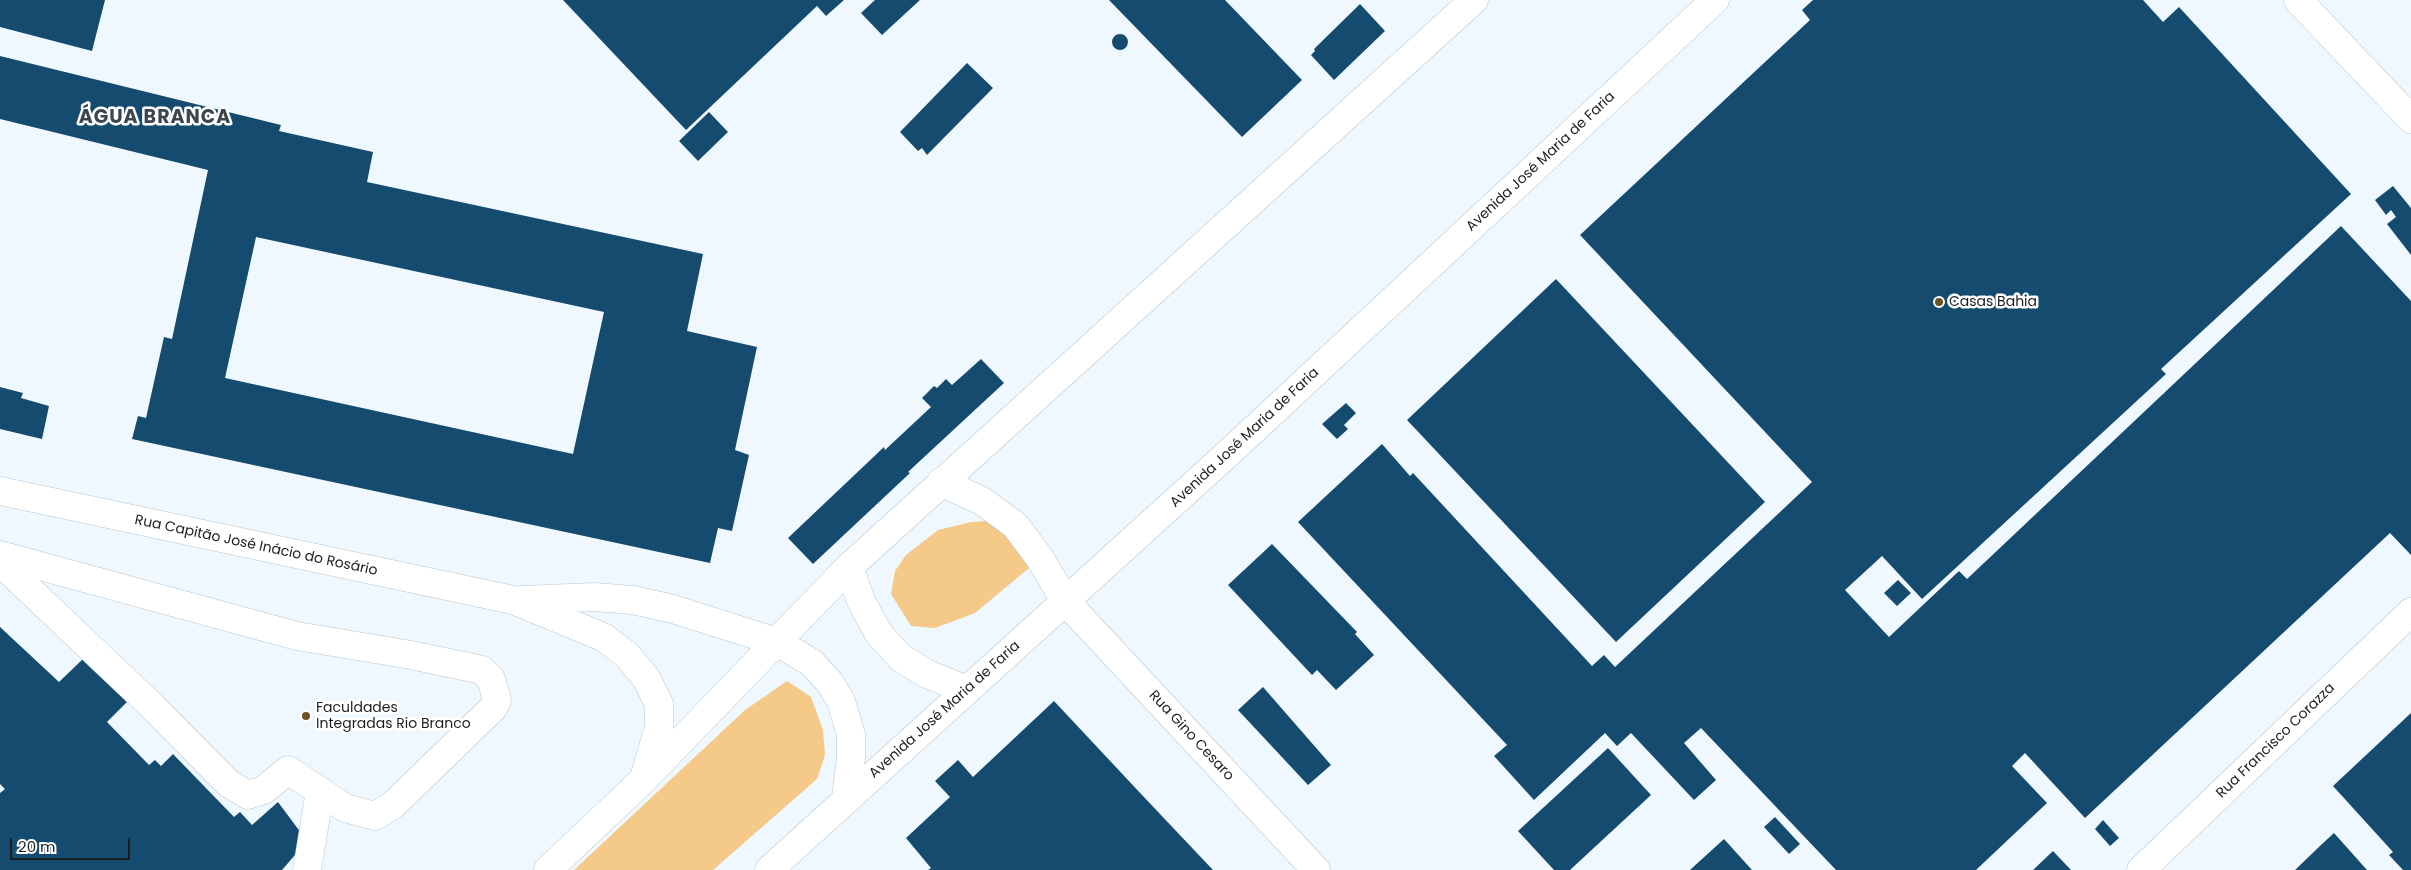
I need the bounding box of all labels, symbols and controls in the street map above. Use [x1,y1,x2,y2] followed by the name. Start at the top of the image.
[1463,89,1619,235] street label: Avenida José Maria de Faria
[77,107,233,129] district label: ÁGUA BRANCA
[1949,294,2037,310] place label: Casas Bahia
[1933,296,1945,308] marker: Casas Bahia
[1167,365,1323,511] street label: Avenida José Maria de Faria
[133,512,379,580] street label: Rua Capitão José Inácio do Rosário
[866,638,1024,782] street label: Avenida José Maria de Faria
[2213,680,2339,802] street label: Rua Francisco Corazza
[1145,687,1237,785] street label: Rua Gino Cesaro
[316,700,471,732] place label: Faculdades Integradas Rio Branco
[300,710,312,722] marker: Faculdades Integradas Rio Branco
[12,828,132,860] scale bar
[18,836,56,857] text: 20 m

